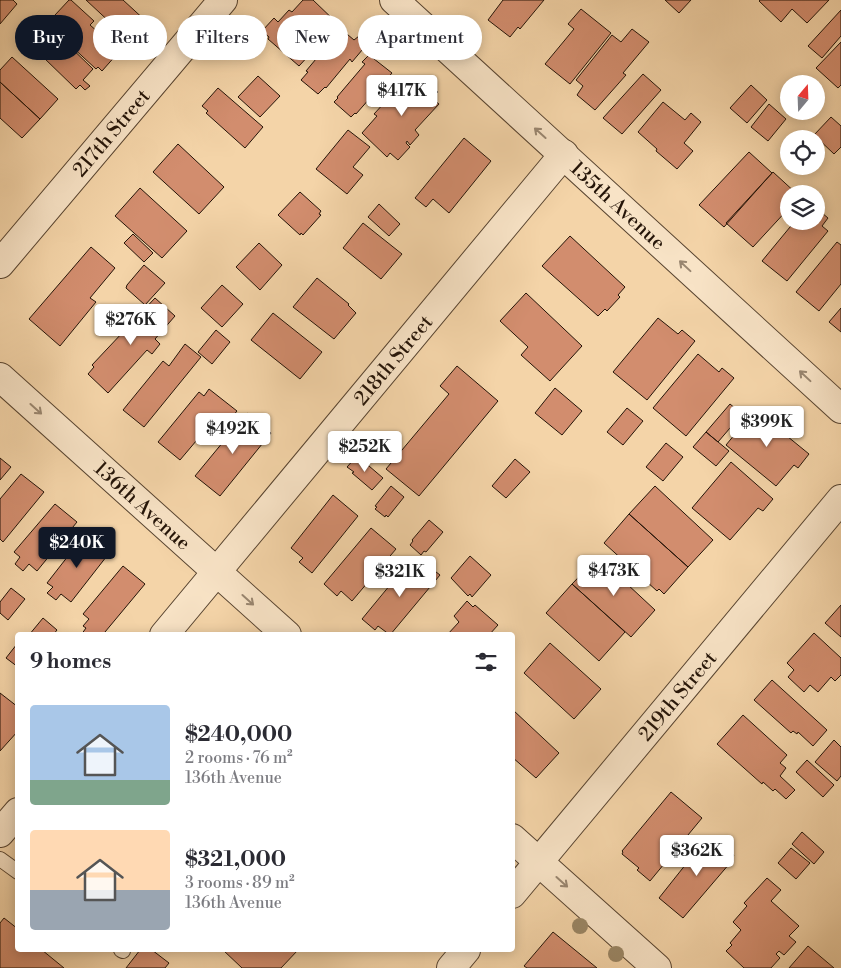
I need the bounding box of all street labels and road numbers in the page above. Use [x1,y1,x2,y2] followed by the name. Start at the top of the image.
[68,85,156,183] street label: 217th Street
[565,157,670,256] street label: 135th Avenue
[349,310,439,411] street label: 218th Street
[88,457,195,556] street label: 136th Avenue
[634,647,723,747] street label: 219th Street

